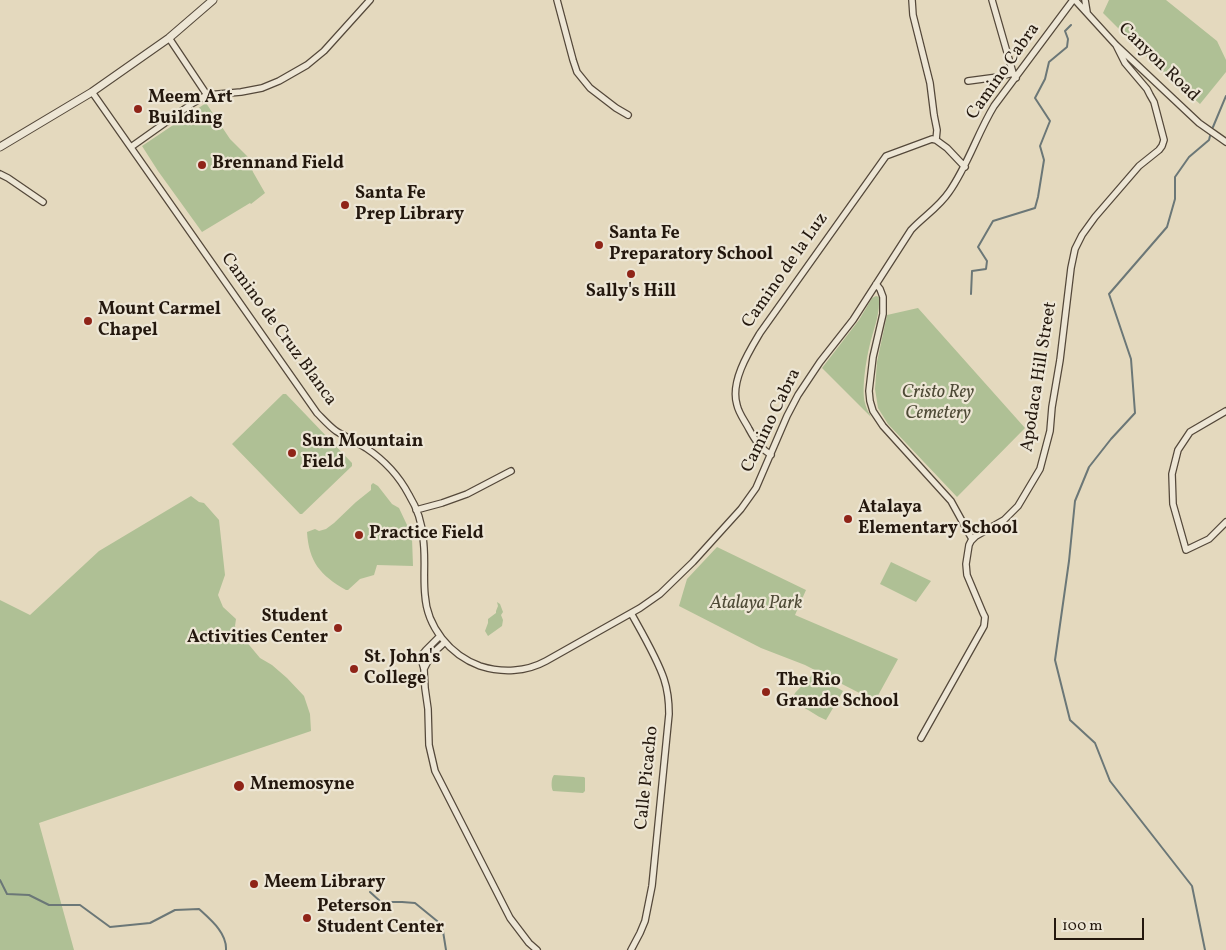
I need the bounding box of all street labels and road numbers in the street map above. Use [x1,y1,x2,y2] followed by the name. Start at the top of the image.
[963,19,1045,125] street label: Camino Cabra
[1113,19,1203,107] street label: Canyon Road
[738,209,834,333] street label: Camino de la Luz
[215,249,341,411] street label: Camino de Cruz Blanca
[1017,300,1063,454] street label: Apodaca Hill Street
[738,365,806,477] street label: Camino Cabra
[632,725,664,831] street label: Calle Picacho

